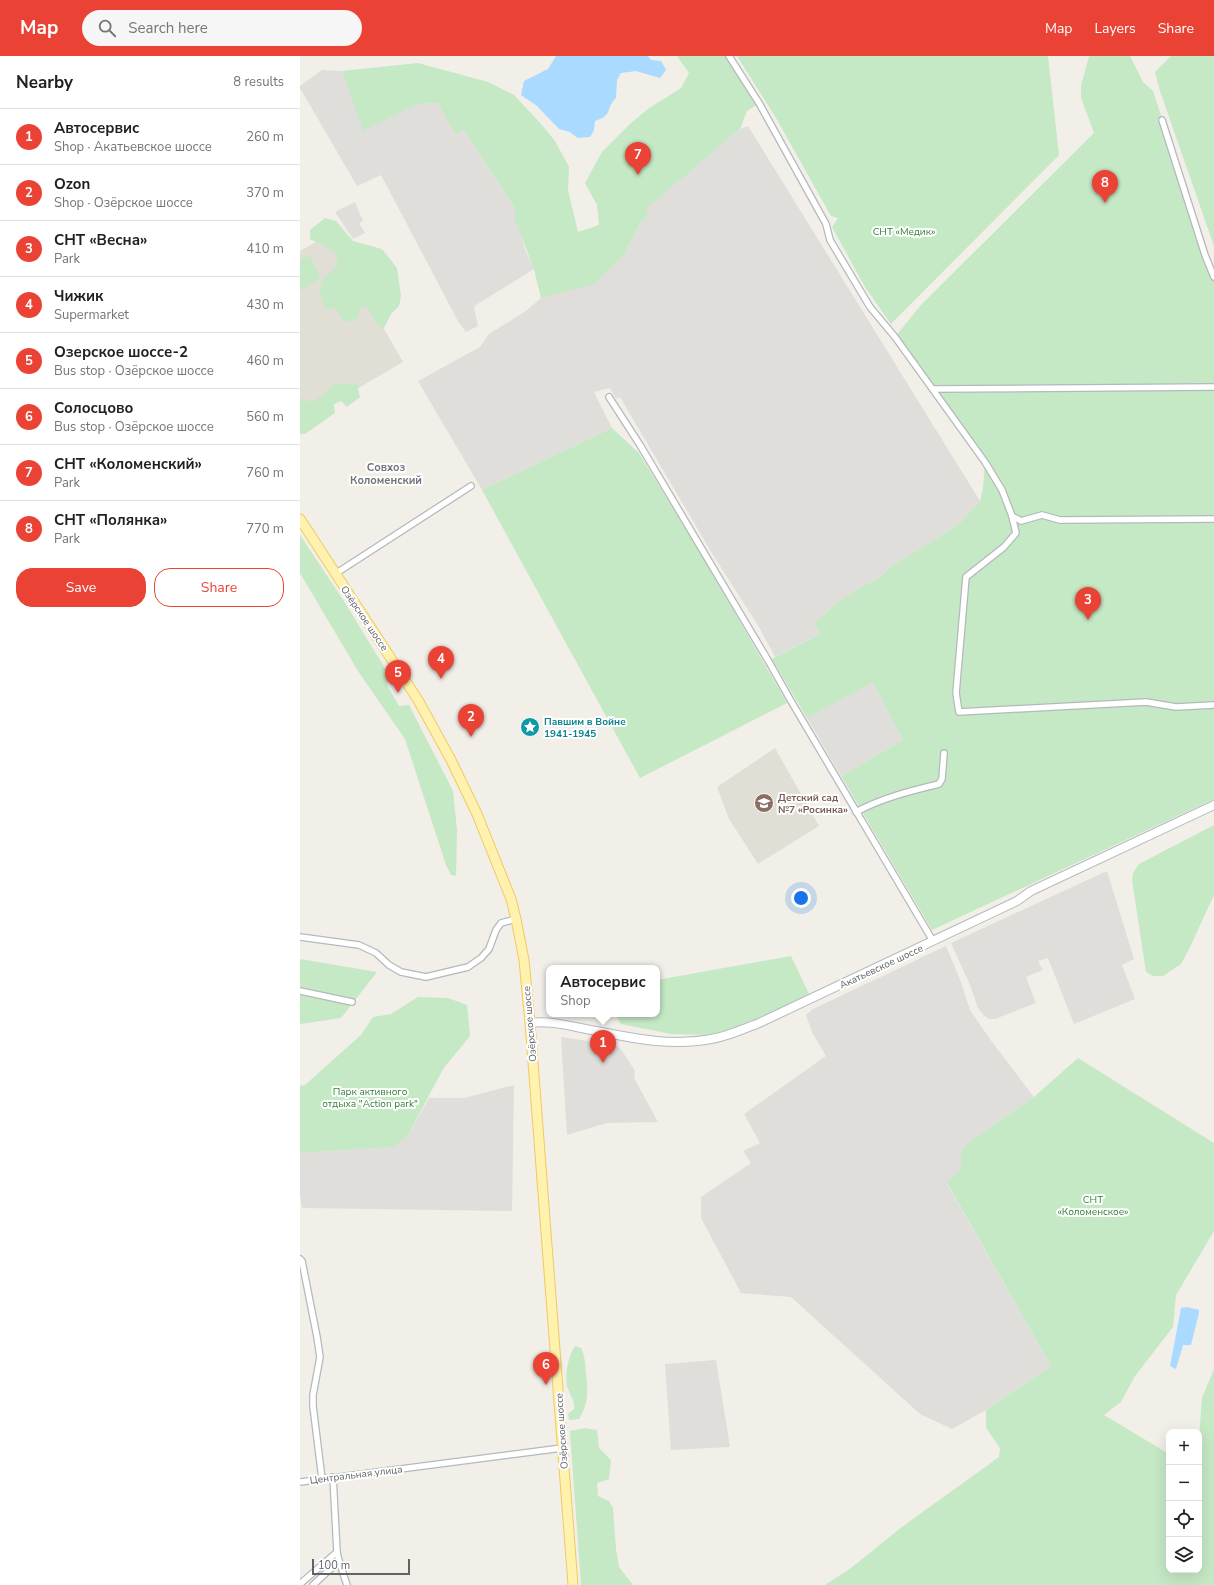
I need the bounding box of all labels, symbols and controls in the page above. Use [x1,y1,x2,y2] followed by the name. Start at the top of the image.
[82,10,362,46] search box
[20,15,58,41] text: Map
[96,17,118,39] icon: search
[128,18,208,38] text: Search here
[1045,19,1072,38] text: Map
[1094,19,1136,38] text: Layers
[1158,19,1194,38] text: Share
[16,71,73,94] text: Nearby
[233,73,284,91] text: 8 results
[54,118,139,138] text: Автосервис
[25,128,33,146] text: 1
[246,128,284,146] text: 260 m
[54,138,212,156] text: Shop · Акатьевское шоссе
[625,142,651,175] pin: 7
[1092,170,1118,203] pin: 8
[54,174,90,194] text: Ozon
[25,184,33,202] text: 2
[246,184,284,202] text: 370 m
[54,194,193,212] text: Shop · Озёрское шоссе
[873,225,935,239] park label: СНТ «Медик»
[54,230,147,250] text: СНТ «Весна»
[25,240,33,258] text: 3
[246,240,284,258] text: 410 m
[54,250,80,268] text: Park
[54,286,103,306] text: Чижик
[25,296,33,314] text: 4
[246,296,284,314] text: 430 m
[54,306,129,324] text: Supermarket
[54,342,188,362] text: Озерское шоссе-2
[25,352,33,370] text: 5
[246,352,284,370] text: 460 m
[54,362,214,380] text: Bus stop · Озёрское шоссе
[54,398,133,418] text: Солосцово
[25,408,33,426] text: 6
[246,408,284,426] text: 560 m
[54,418,214,436] text: Bus stop · Озёрское шоссе
[54,454,202,474] text: СНТ «Коломенский»
[350,460,422,488] district label: Совхоз Коломенский
[25,464,33,482] text: 7
[246,464,284,482] text: 760 m
[54,474,80,492] text: Park
[54,510,167,530] text: СНТ «Полянка»
[25,520,33,538] text: 8
[246,520,284,538] text: 770 m
[54,530,80,548] text: Park
[16,568,146,607] button: Save
[154,568,284,607] button: Share
[337,583,391,654] street label: Озёрское шоссе
[1075,587,1101,620] pin: 3
[428,646,454,679] pin: 4
[385,660,411,693] pin: 5
[458,704,484,737] pin: 2
[544,715,626,741] place label: Павшим в Войне 1941-1945
[519,716,541,738] place icon: Павшим в Войне 1941-1945
[778,791,848,817] place label: Детский сад №7 «Росинка»
[753,792,775,814] school or university icon: Детский сад №7 «Росинка»
[791,888,811,908] your location
[837,941,926,992] street label: Акатьевское шоссе
[546,965,660,1017] popup
[560,972,646,992] text: Автосервис
[520,985,540,1062] street label: Озёрское шоссе
[560,992,590,1010] text: Shop
[590,1030,616,1063] pin: 1
[322,1085,418,1111] park label: Парк активного отдыха "Action park"
[1057,1193,1129,1219] park label: СНТ «Коломенское»
[533,1352,559,1385] pin: 6
[552,1392,572,1469] street label: Озёрское шоссе
[1166,1429,1202,1573] map controls
[1166,1429,1202,1465] button: +
[309,1462,403,1488] street label: Центральная улица
[1166,1465,1202,1501] button: −
[1166,1501,1202,1537] button: locate
[1166,1537,1202,1573] button: layers
[312,1557,410,1576] scale bar
[318,1558,350,1573] text: 100 m

